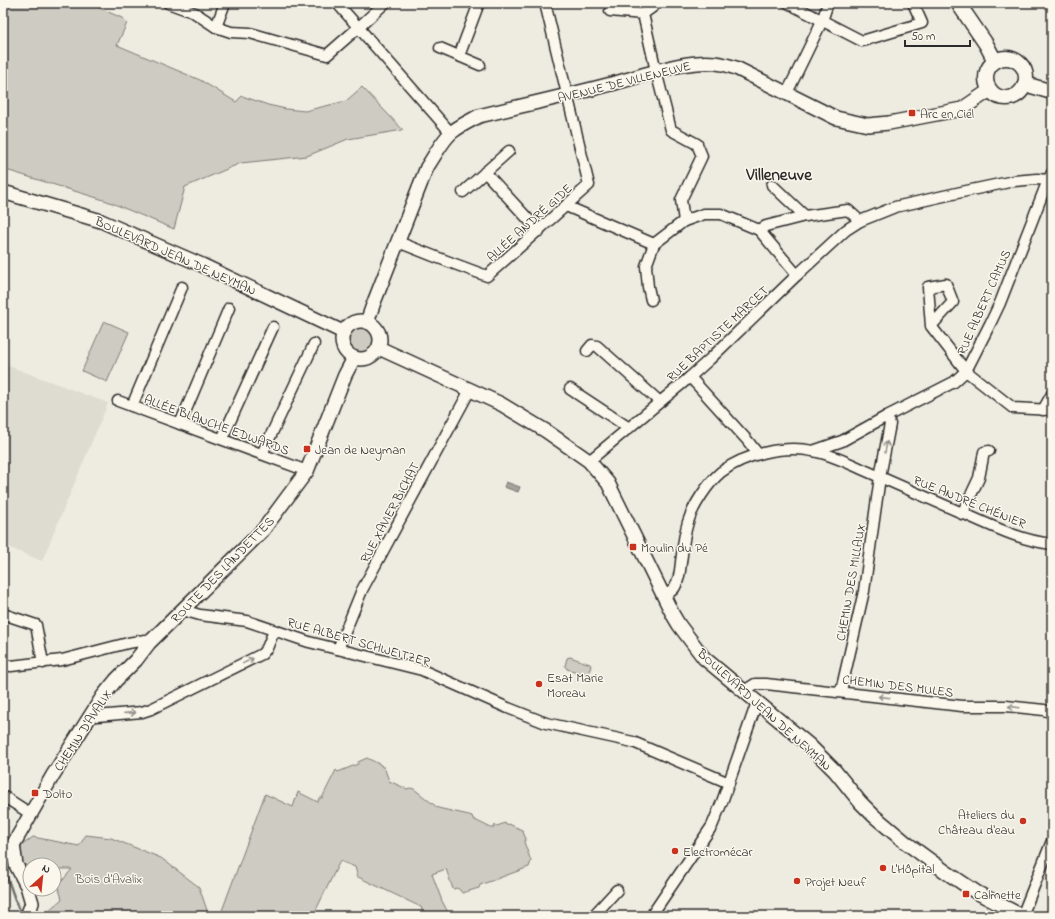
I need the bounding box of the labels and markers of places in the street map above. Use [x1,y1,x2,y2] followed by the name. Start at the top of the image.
[920,105,974,124] place label: Arc en Ciel
[907,108,917,118] marker: Arc en Ciel
[315,441,406,461] place label: Jean de Neyman
[302,444,312,454] marker: Jean de Neyman
[641,539,708,558] place label: Moulin du Pé
[628,542,638,552] marker: Moulin du Pé
[547,669,603,703] place label: Esat Marie Moreau
[534,679,544,689] marker: Esat Marie Moreau
[42,785,72,804] place label: Dolto
[30,788,40,798] marker: Dolto
[938,806,1015,840] place label: Ateliers du Château d'eau
[1018,816,1028,826] marker: Ateliers du Château d'eau
[683,843,754,862] place label: Electromécar
[670,846,680,856] marker: Electromécar
[891,860,934,879] place label: L'Hôpital
[878,863,888,873] marker: L'Hôpital
[805,873,867,892] place label: Projet Neuf
[792,876,802,886] marker: Projet Neuf
[974,886,1021,905] place label: Calmette
[961,889,971,899] marker: Calmette

